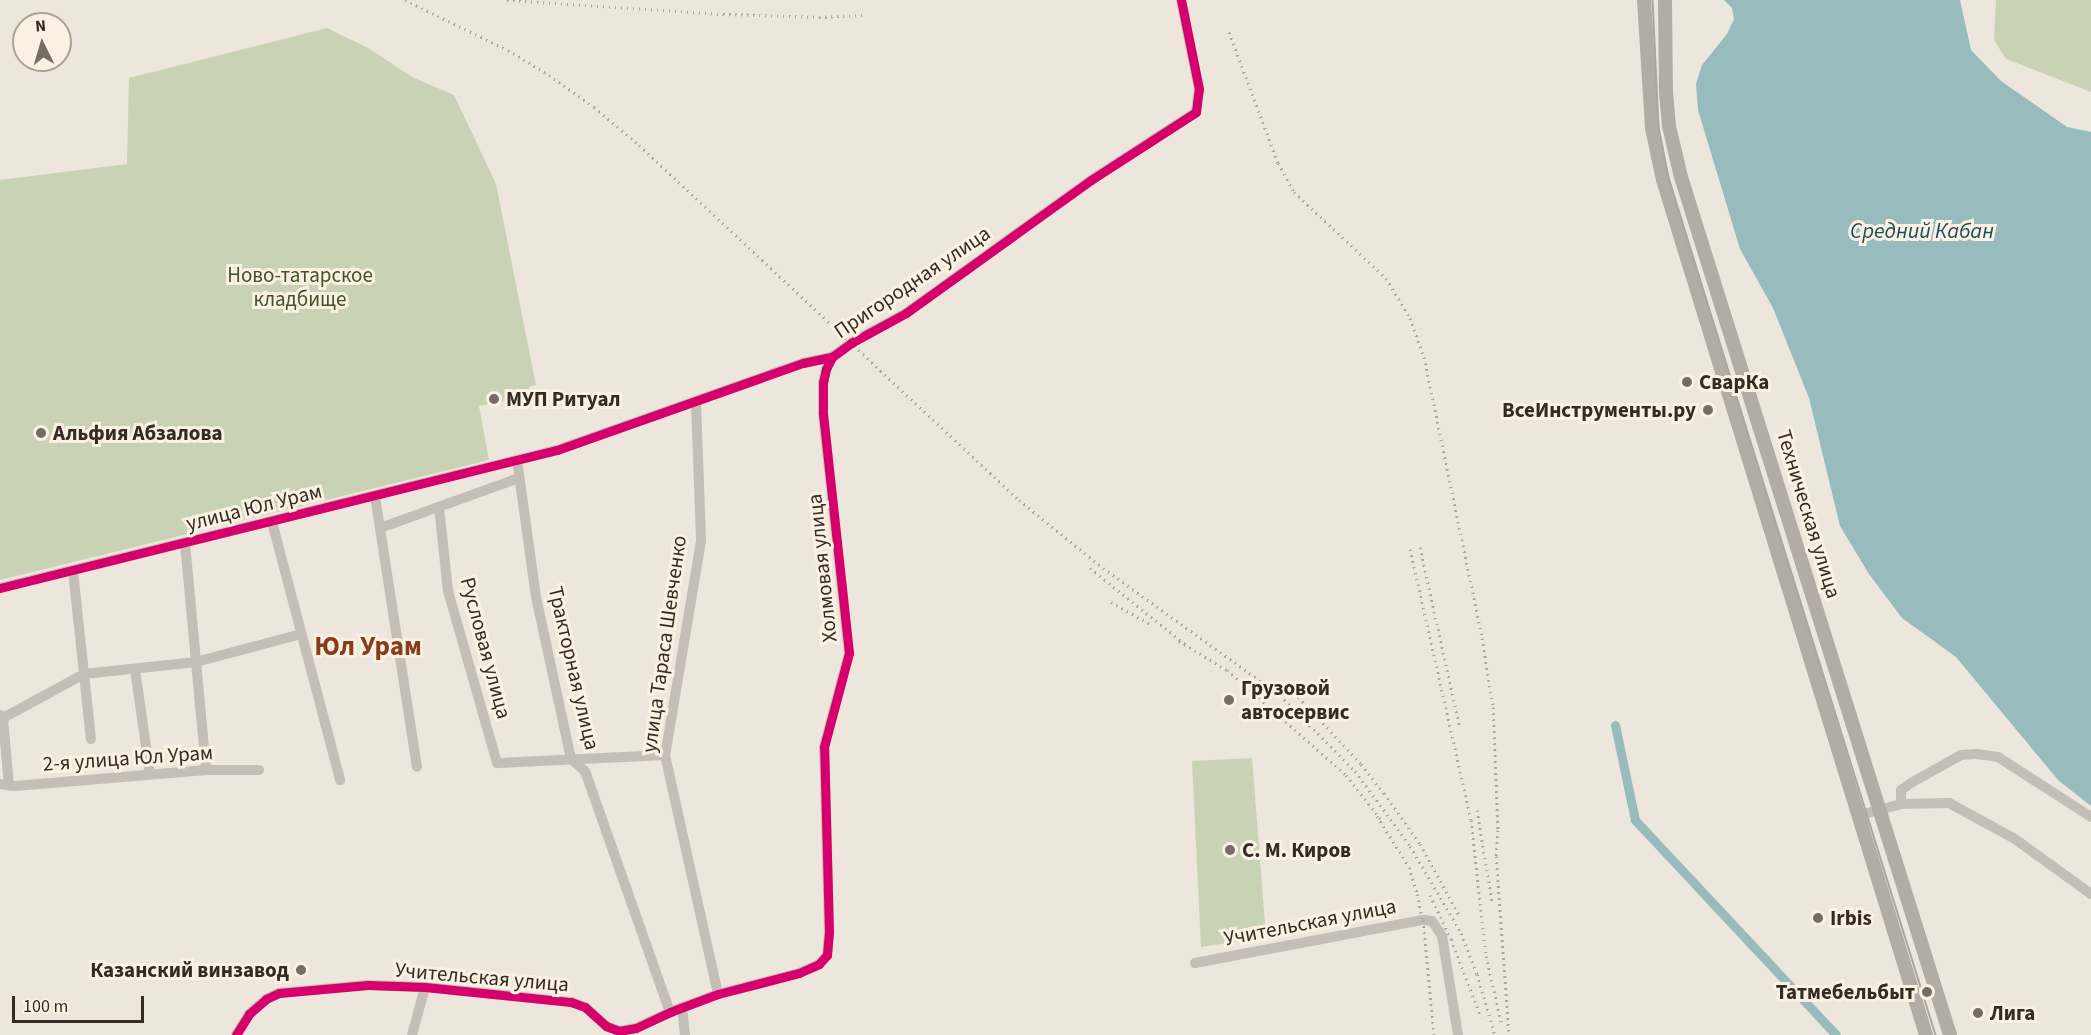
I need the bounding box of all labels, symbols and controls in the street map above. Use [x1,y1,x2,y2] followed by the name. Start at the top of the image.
[12,12,72,72] north arrow
[34,15,47,37] text: N
[1850,219,1994,245] water label: Средний Кабан
[829,220,995,344] street label: Пригородная улица
[227,262,373,312] park label: Ново-татарское кладбище
[1699,369,1769,395] place label: СварКа
[1680,375,1694,389] marker: СварКа
[506,386,620,412] place label: МУП Ритуал
[487,392,501,406] marker: МУП Ритуал
[1502,397,1696,423] place label: ВсеИнструменты.ру
[1701,403,1715,417] marker: ВсеИнструменты.ру
[53,420,223,446] place label: Альфия Абзалова
[34,426,48,440] marker: Альфия Абзалова
[1771,427,1847,601] street label: Техническая улица
[184,478,324,536] street label: улица Юл Урам
[802,493,842,643] street label: Холмовая улица
[636,534,692,754] street label: улица Тараса Шевченко
[455,575,517,721] street label: Русловая улица
[543,584,605,752] street label: Тракторная улица
[314,631,422,663] district label: Юл Урам
[1241,675,1349,725] place label: Грузовой автосервис
[1222,693,1236,707] marker: Грузовой автосервис
[42,739,214,777] street label: 2-я улица Юл Урам
[1242,837,1351,863] place label: С. М. Киров
[1223,843,1237,857] marker: С. М. Киров
[1222,893,1398,951] street label: Учительская улица
[1830,905,1872,931] place label: Irbis
[1811,911,1825,925] marker: Irbis
[90,957,289,983] place label: Казанский винзавод
[394,957,570,997] street label: Учительская улица
[294,963,308,977] marker: Казанский винзавод
[1776,979,1915,1005] place label: Татмебельбыт
[15,984,147,1022] scale bar
[1920,985,1934,999] marker: Татмебельбыт
[23,994,68,1019] text: 100 m
[1990,1000,2035,1026] place label: Лига
[1971,1006,1985,1020] marker: Лига

